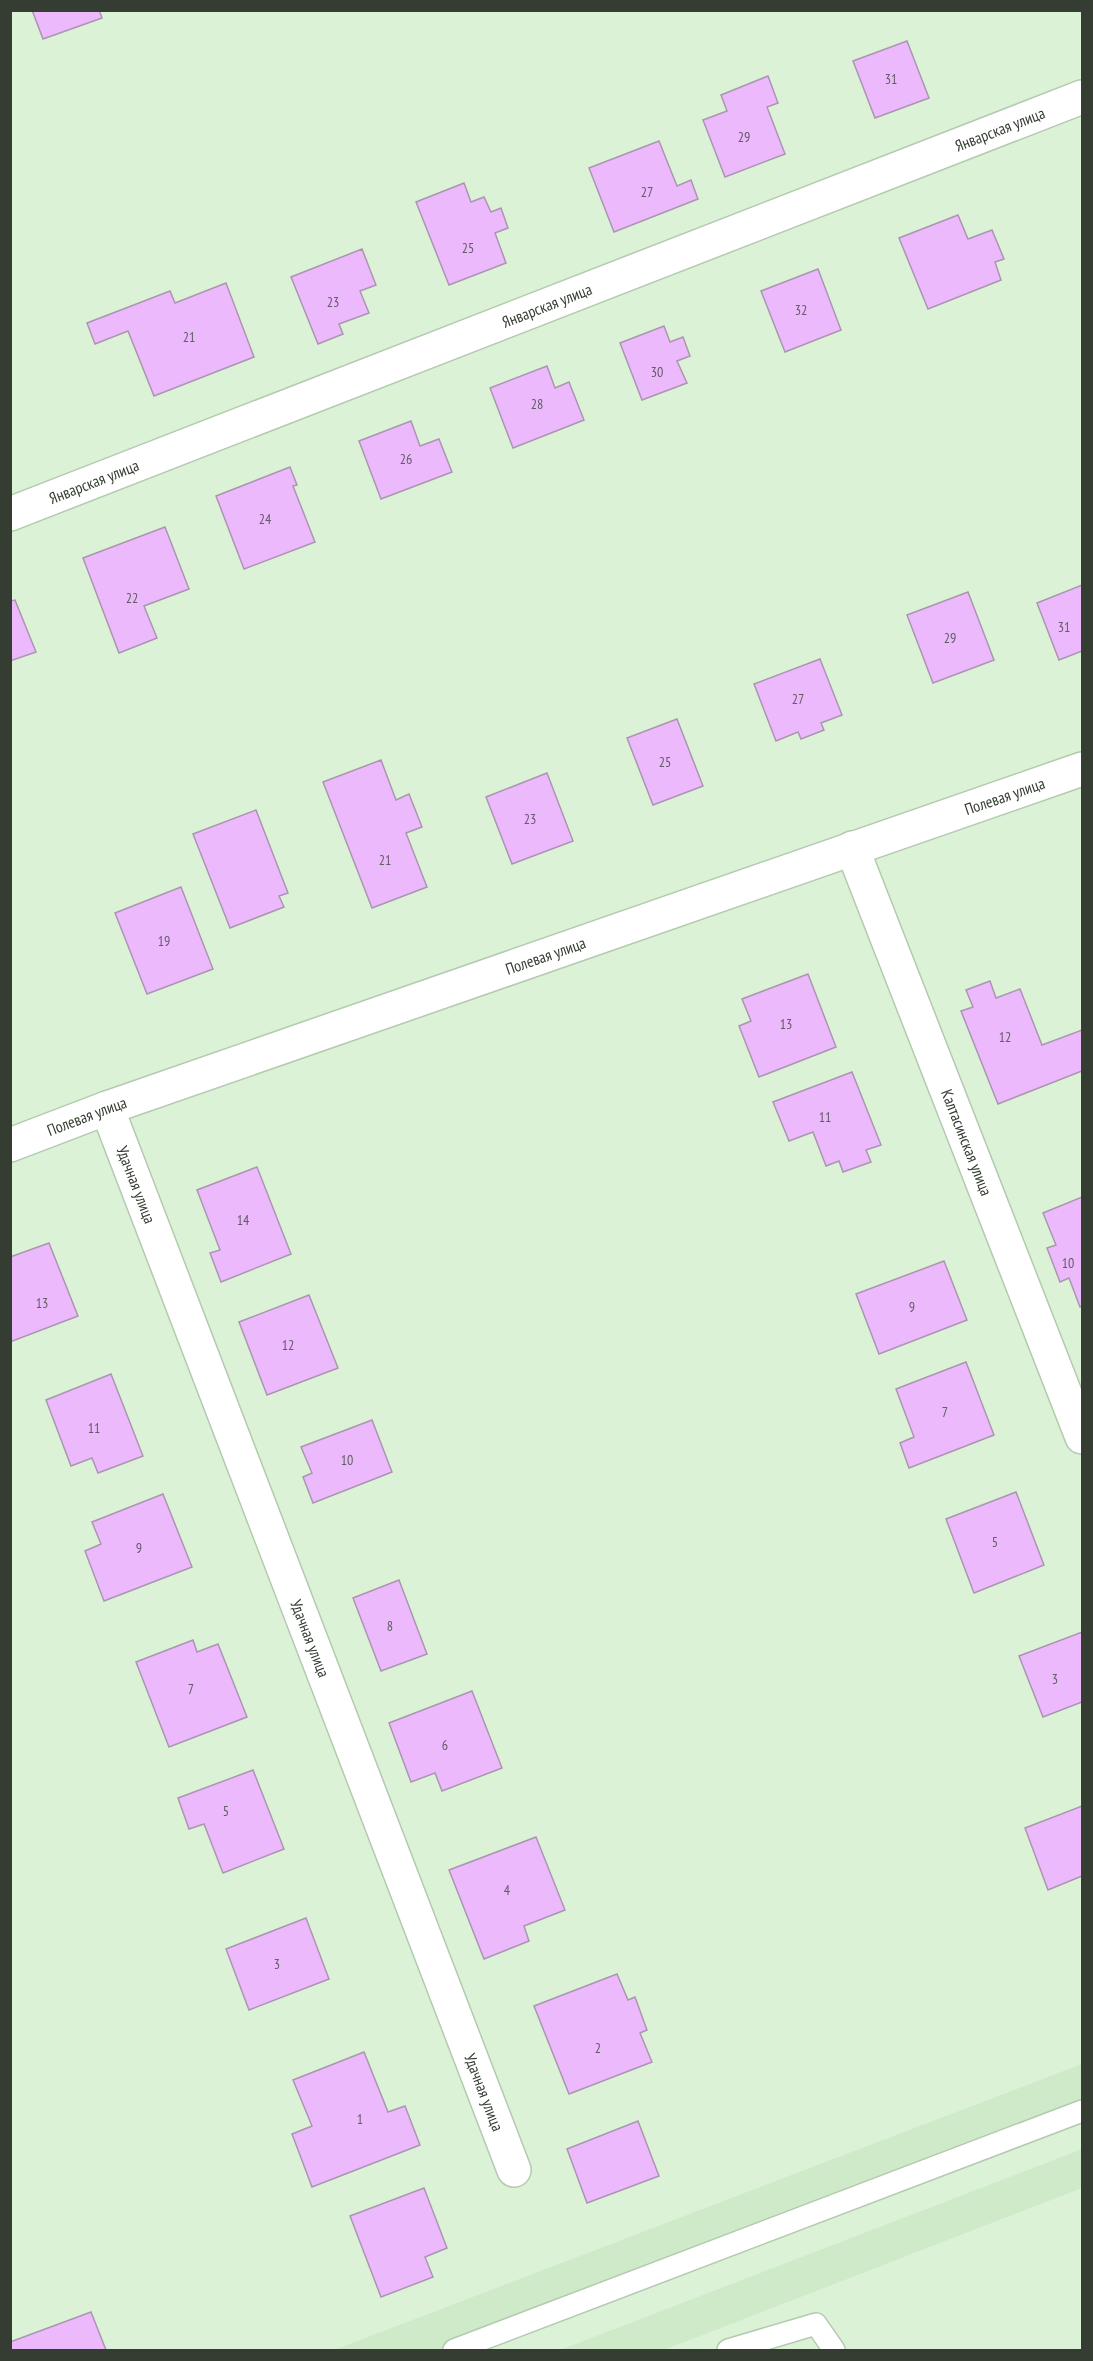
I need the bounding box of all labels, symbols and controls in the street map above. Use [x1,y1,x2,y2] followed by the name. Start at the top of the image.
[885,70,897,88] house number: 31
[952,102,1048,156] street label: Январская улица
[738,128,750,146] house number: 29
[641,183,653,201] house number: 27
[462,239,474,257] house number: 25
[499,279,595,332] street label: Январская улица
[327,293,339,311] house number: 23
[795,301,807,319] house number: 32
[183,328,195,346] house number: 21
[651,363,663,381] house number: 30
[531,395,543,413] house number: 28
[400,450,412,468] house number: 26
[46,455,142,508] street label: Январская улица
[259,510,272,528] house number: 24
[126,589,138,607] house number: 22
[1058,618,1070,636] house number: 31
[944,629,956,647] house number: 29
[792,690,804,708] house number: 27
[659,753,671,771] house number: 25
[962,773,1047,819] street label: Полевая улица
[524,810,536,828] house number: 23
[379,851,391,869] house number: 21
[158,932,170,950] house number: 19
[503,932,588,979] street label: Полевая улица
[780,1015,792,1033] house number: 13
[999,1028,1011,1046] house number: 12
[937,1086,997,1198] street label: Калтасинская улица
[44,1092,129,1140] street label: Полевая улица
[819,1108,831,1126] house number: 11
[112,1143,160,1226] street label: Удачная улица
[237,1211,250,1229] house number: 14
[1062,1254,1074,1272] house number: 10
[36,1294,48,1312] house number: 13
[909,1298,915,1316] house number: 9
[282,1336,294,1354] house number: 12
[942,1403,948,1421] house number: 7
[88,1419,100,1437] house number: 11
[341,1451,353,1469] house number: 10
[992,1533,998,1551] house number: 5
[136,1539,142,1557] house number: 9
[286,1597,334,1680] street label: Удачная улица
[387,1617,393,1635] house number: 8
[1052,1670,1058,1688] house number: 3
[188,1680,194,1698] house number: 7
[442,1736,448,1754] house number: 6
[223,1802,229,1820] house number: 5
[504,1881,511,1899] house number: 4
[274,1955,280,1973] house number: 3
[595,2039,601,2057] house number: 2
[460,2051,508,2134] street label: Удачная улица
[357,2110,363,2128] house number: 1

